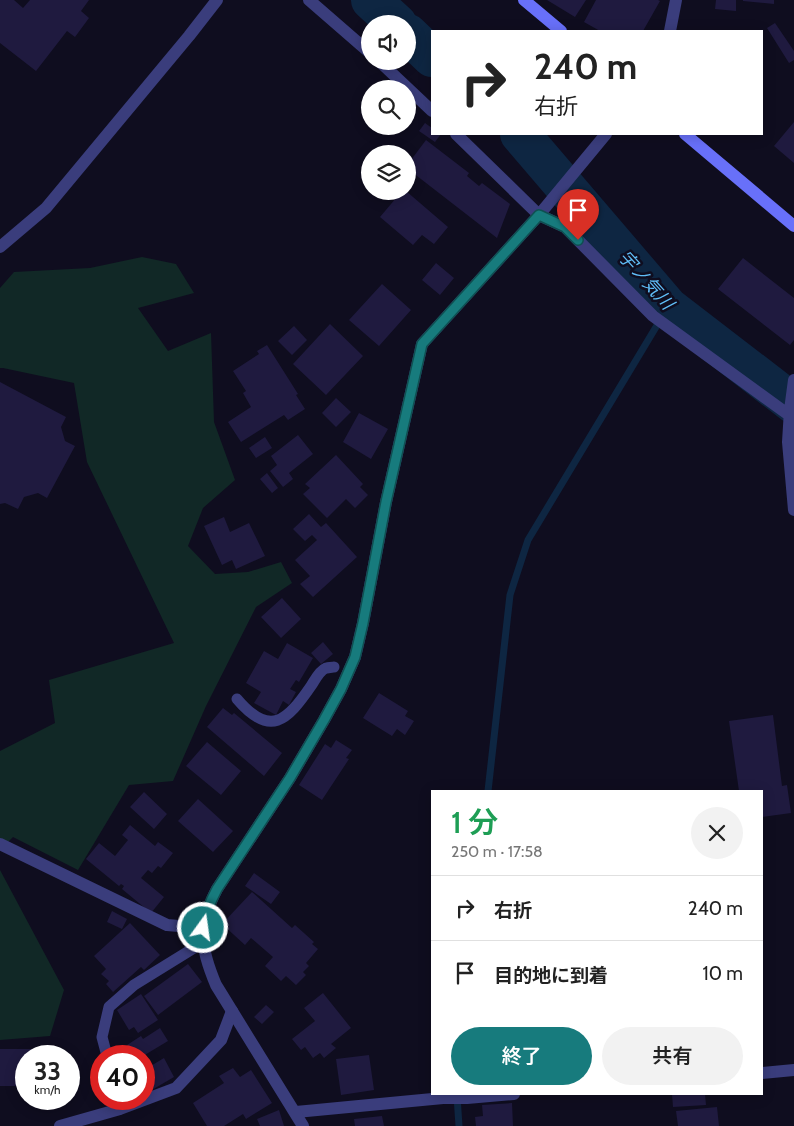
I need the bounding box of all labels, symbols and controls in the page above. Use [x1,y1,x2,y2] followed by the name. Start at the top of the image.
[361,15,416,200] map controls
[361,15,416,70] button: sound
[534,45,637,88] text: 240 m
[451,50,516,115] icon: right
[361,80,416,135] button: search
[534,93,578,120] text: 右折
[361,145,416,200] button: layers
[557,189,599,240] pin
[564,196,592,224] icon: arrive
[614,246,680,316] water label: 宇ノ気川
[451,804,498,841] text: 1 分
[691,807,743,859] button: close
[451,842,543,861] text: 250 m · 17:58
[451,894,479,922] icon: right
[688,897,743,920] text: 240 m
[494,899,532,922] text: 右折
[176,901,228,953] position arrow
[451,959,479,987] icon: arrive
[703,962,743,985] text: 10 m
[494,964,608,987] text: 目的地に到着
[451,1027,592,1085] button: 終了
[602,1027,743,1085] button: 共有
[90,1045,155,1110] speed limit sign: 40
[34,1056,61,1086] text: 33
[34,1082,61,1097] text: km/h

